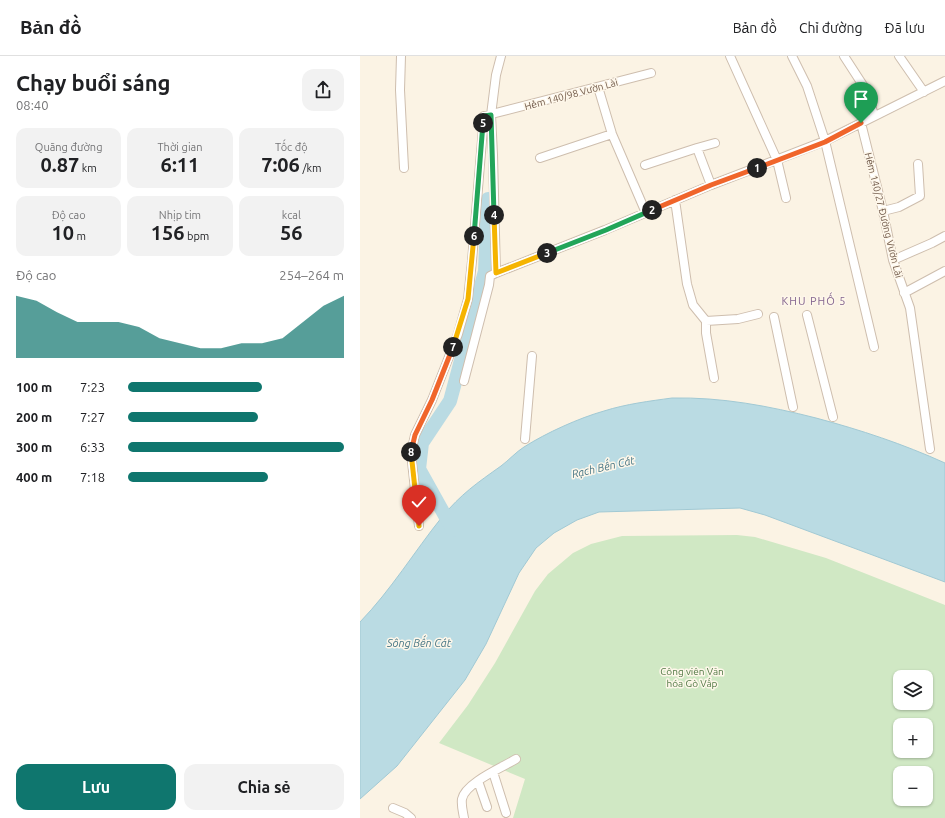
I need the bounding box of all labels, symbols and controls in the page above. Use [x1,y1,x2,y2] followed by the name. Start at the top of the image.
[20,16,82,38] text: Bản đồ
[733,20,777,36] text: Bản đồ
[799,20,863,36] text: Chỉ đường
[885,20,925,36] text: Đã lưu
[302,69,344,111] button: share
[16,70,171,95] text: Chạy buổi sáng
[523,77,619,112] street label: Hẻm 140/98 Vườn Lài
[844,82,878,123] pin
[850,88,872,110] icon: arrive
[16,98,49,112] text: 08:40
[473,113,493,133] pin: 5
[480,117,486,129] text: 5
[35,141,102,153] text: Quãng đường
[157,141,203,153] text: Thời gian
[275,141,308,153] text: Tốc độ
[863,151,904,279] street label: Hẻm 140/27 Đường Vườn Lài
[40,153,79,176] text: 0.87
[161,153,199,176] text: 6:11
[261,153,300,176] text: 7:06
[747,158,767,178] pin: 1
[79,162,97,174] text: km
[300,162,322,174] text: /km
[754,162,760,174] text: 1
[642,200,662,220] pin: 2
[649,204,655,216] text: 2
[484,205,504,225] pin: 4
[52,209,86,221] text: Độ cao
[159,209,201,221] text: Nhịp tim
[282,209,301,221] text: kcal
[491,209,497,221] text: 4
[51,221,74,244] text: 10
[151,221,184,244] text: 156
[280,221,303,244] text: 56
[464,226,484,246] pin: 6
[74,230,86,242] text: m
[184,230,209,242] text: bpm
[471,230,477,242] text: 6
[537,243,557,263] pin: 3
[544,247,550,259] text: 3
[16,268,56,282] text: Độ cao
[279,268,344,282] text: 254–264 m
[782,292,846,307] district label: KHU PHỐ 5
[443,337,463,357] pin: 7
[450,341,456,353] text: 7
[16,380,52,394] text: 100 m
[80,380,105,394] text: 7:23
[16,410,52,424] text: 200 m
[80,410,105,424] text: 7:27
[16,440,52,454] text: 300 m
[80,440,105,454] text: 6:33
[401,442,421,462] pin: 8
[408,446,414,458] text: 8
[570,452,636,481] water label: Rạch Bến Cát
[16,470,52,484] text: 400 m
[80,470,105,484] text: 7:18
[402,485,436,526] pin
[408,491,430,513] icon: check
[386,635,452,649] water label: Sông Bến Cát
[660,666,724,689] park label: Công viên Văn hóa Gò Vấp
[893,670,933,806] map controls
[893,670,933,710] button: layers
[893,718,933,758] button: +
[16,764,176,810] button: Lưu
[184,764,344,810] button: Chia sẻ
[893,766,933,806] button: −

